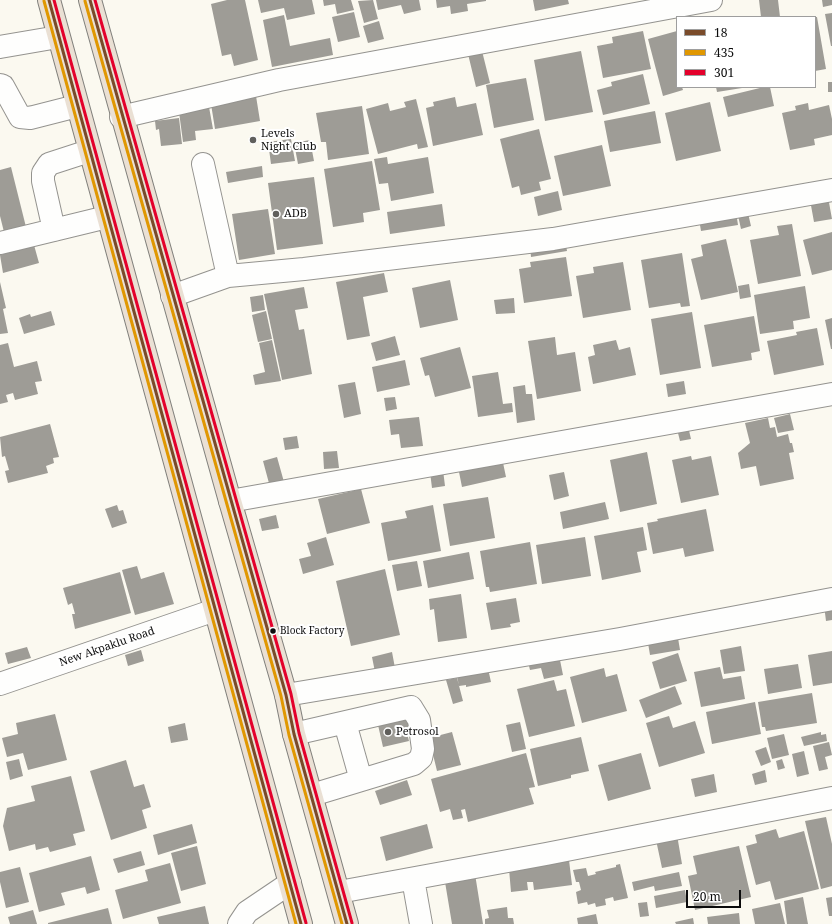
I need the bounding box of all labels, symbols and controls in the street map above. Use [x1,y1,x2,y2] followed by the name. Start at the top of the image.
[676,16,816,88] legend
[714,24,727,41] text: 18
[714,44,734,61] text: 435
[714,64,734,81] text: 301
[261,127,316,153] place label: Levels Night Club
[248,135,258,145] marker: Levels Night Club
[284,207,307,221] place label: ADB
[271,209,281,219] marker: ADB
[58,624,156,670] street label: New Akpaklu Road
[280,625,344,637] place label: Block Factory
[268,626,278,636] marker: Block Factory
[396,725,439,739] place label: Petrosol
[383,727,393,737] marker: Petrosol
[688,882,743,908] scale bar
[693,888,721,905] text: 20 m

